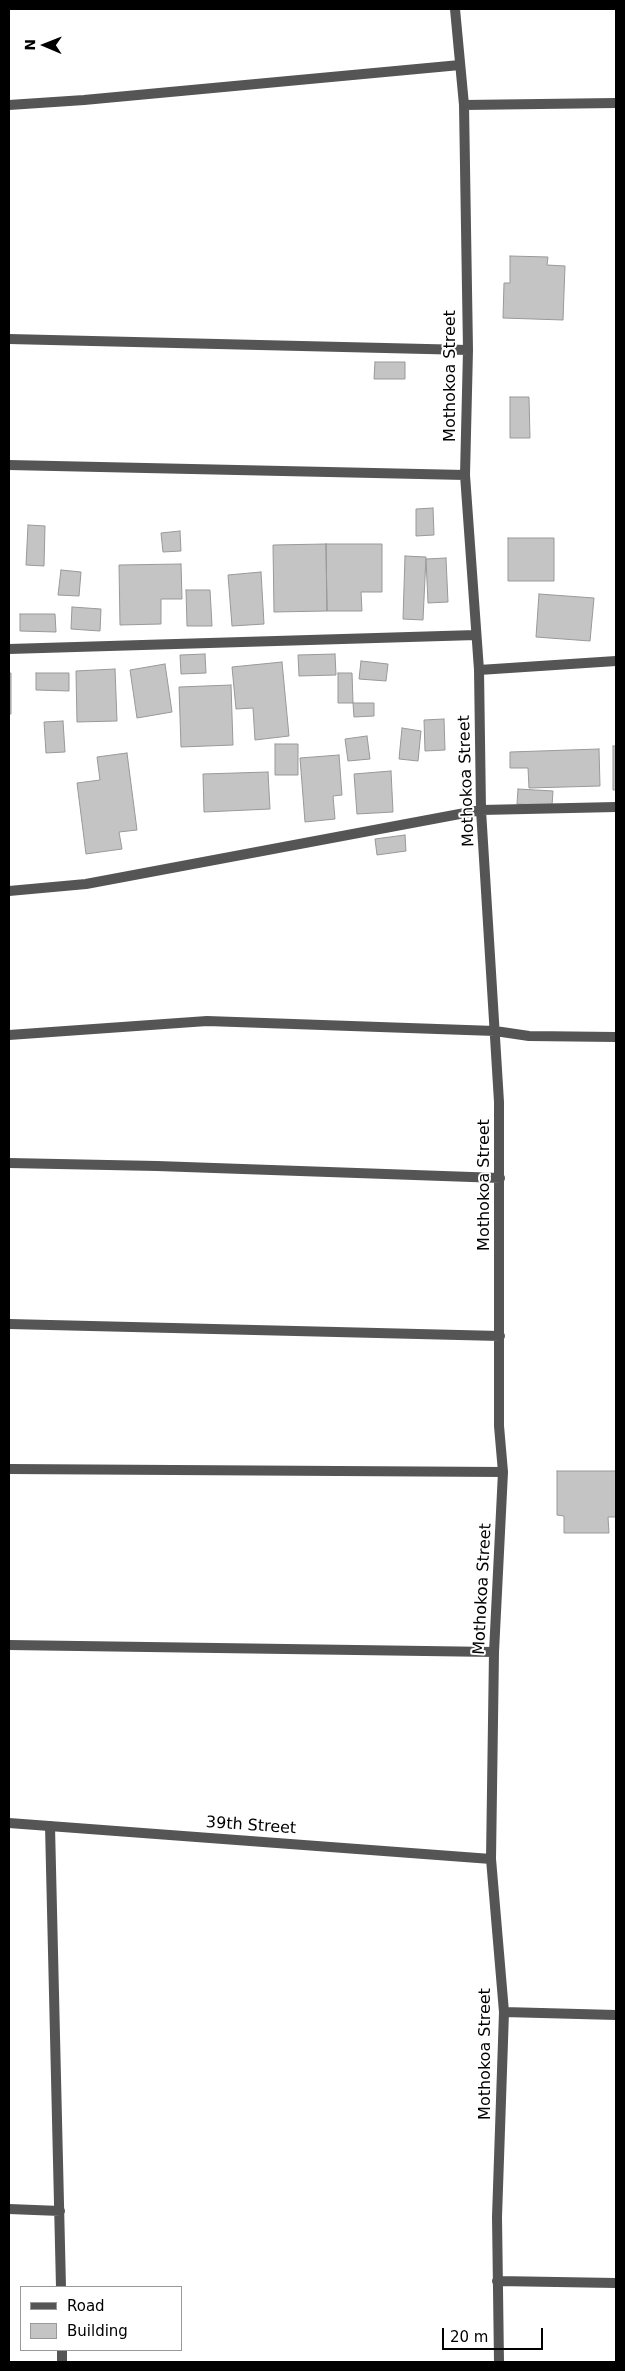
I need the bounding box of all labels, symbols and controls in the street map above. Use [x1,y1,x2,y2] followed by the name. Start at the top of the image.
[20,20,70,70] north arrow
[22,39,38,51] text: N
[441,310,461,442] street label: Mothokoa Street
[455,715,479,847] street label: Mothokoa Street
[475,1119,495,1251] street label: Mothokoa Street
[470,1523,496,1655] street label: Mothokoa Street
[205,1813,297,1839] street label: 39th Street
[476,1988,496,2120] street label: Mothokoa Street
[20,2286,182,2351] legend
[67,2297,105,2315] text: Road
[445,2318,546,2350] scale bar
[67,2322,128,2340] text: Building
[450,2328,488,2346] text: 20 m

